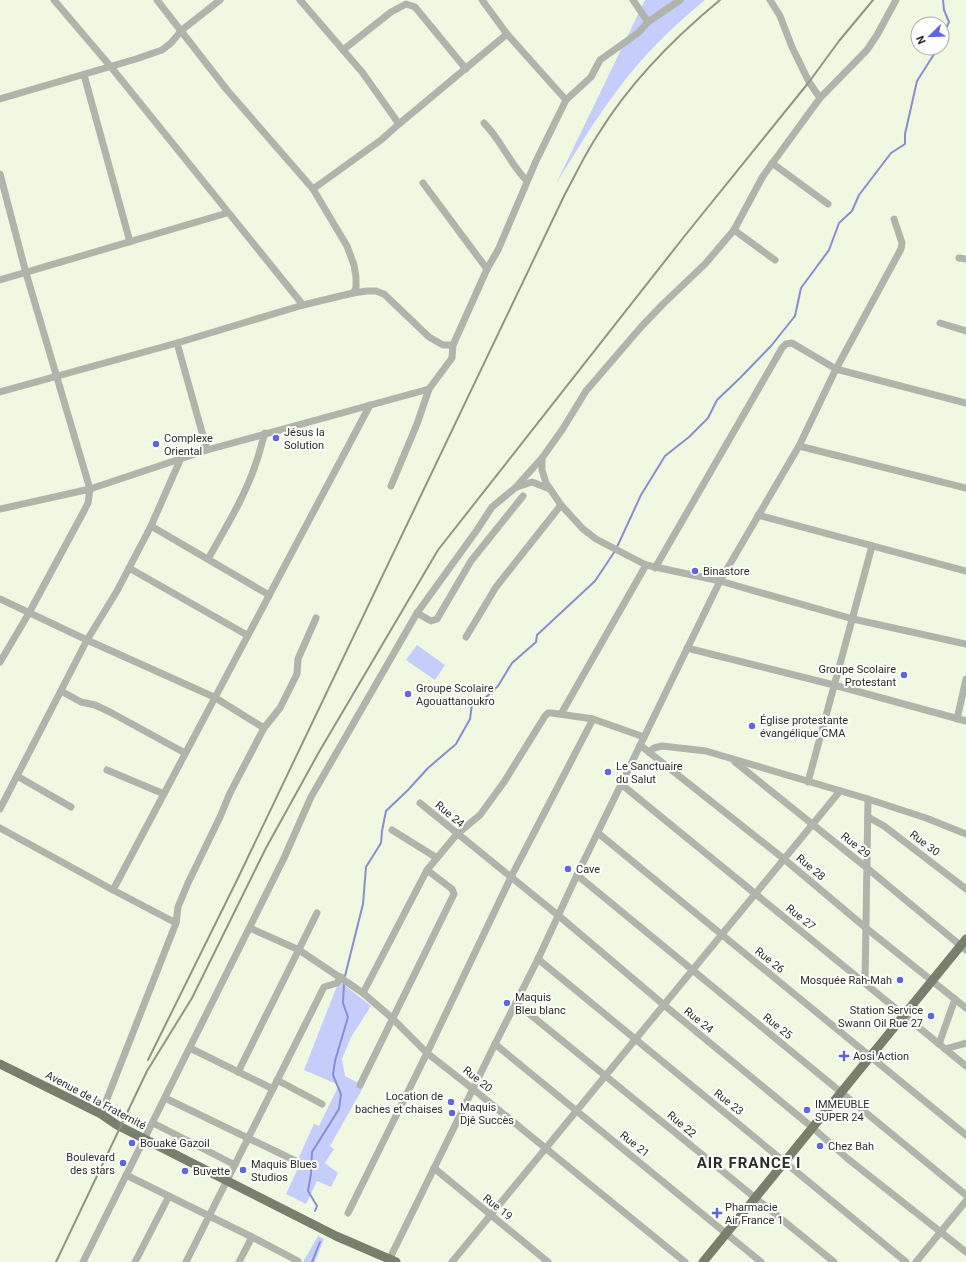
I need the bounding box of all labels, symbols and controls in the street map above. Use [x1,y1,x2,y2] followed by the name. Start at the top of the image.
[910,16,950,56] north arrow
[914,33,929,46] text: N
[284,426,325,452] place label: Jésus la Solution
[164,432,213,458] place label: Complexe Oriental
[271,433,281,443] marker: Jésus la Solution
[151,439,161,449] marker: Complexe Oriental
[703,565,750,578] place label: Binastore
[690,566,700,576] marker: Binastore
[818,663,896,689] place label: Groupe Scolaire Protestant
[899,670,909,680] marker: Groupe Scolaire Protestant
[416,682,495,708] place label: Groupe Scolaire Agouattanoukro
[403,689,413,699] marker: Groupe Scolaire Agouattanoukro
[760,714,848,740] place label: Église protestante évangélique CMA
[747,721,757,731] marker: Église protestante évangélique CMA
[616,760,683,786] place label: Le Sanctuaire du Salut
[603,767,613,777] marker: Le Sanctuaire du Salut
[433,799,467,830] street label: Rue 24
[907,828,942,859] street label: Rue 30
[838,830,873,861] street label: Rue 29
[794,852,828,883] street label: Rue 28
[576,863,600,876] place label: Cave
[563,864,573,874] marker: Cave
[783,902,818,933] street label: Rue 27
[752,945,787,976] street label: Rue 26
[800,974,892,987] place label: Mosquée Rah-Mah
[895,975,905,985] marker: Mosquée Rah-Mah
[515,991,566,1017] place label: Maquis Bleu blanc
[502,998,512,1008] marker: Maquis Bleu blanc
[838,1004,923,1030] place label: Station Service Swann Oil Rue 27
[681,1005,716,1036] street label: Rue 24
[760,1011,795,1042] street label: Rue 25
[926,1011,936,1021] marker: Station Service Swann Oil Rue 27
[838,1050,850,1062] marker: Aosi Action
[853,1050,909,1063] place label: Aosi Action
[460,1064,495,1095] street label: Rue 20
[43,1068,148,1132] street label: Avenue de la Fraternité
[711,1087,746,1118] street label: Rue 23
[355,1090,443,1116] place label: Location de baches et chaises
[446,1097,456,1107] marker: Location de baches et chaises
[815,1098,870,1124] place label: IMMEUBLE SUPER 24
[460,1101,514,1127] place label: Maquis Djê Succès
[802,1105,812,1115] marker: IMMEUBLE SUPER 24
[447,1108,457,1118] marker: Maquis Djê Succès
[665,1109,699,1140] street label: Rue 22
[617,1129,652,1160] street label: Rue 21
[140,1137,210,1150] place label: Bouaké Gazoil
[127,1138,137,1148] marker: Bouaké Gazoil
[828,1140,874,1153] place label: Chez Bah
[815,1141,825,1151] marker: Chez Bah
[66,1151,115,1177] place label: Boulevard des stars
[697,1154,801,1172] district label: AIR FRANCE I
[118,1158,128,1168] marker: Boulevard des stars
[251,1158,317,1184] place label: Maquis Blues Studios
[193,1165,230,1178] place label: Buvette
[238,1165,248,1175] marker: Maquis Blues Studios
[180,1166,190,1176] marker: Buvette
[480,1192,515,1223] street label: Rue 19
[725,1201,783,1227] place label: Pharmacie Air France 1
[712,1208,722,1218] marker: Pharmacie Air France 1

